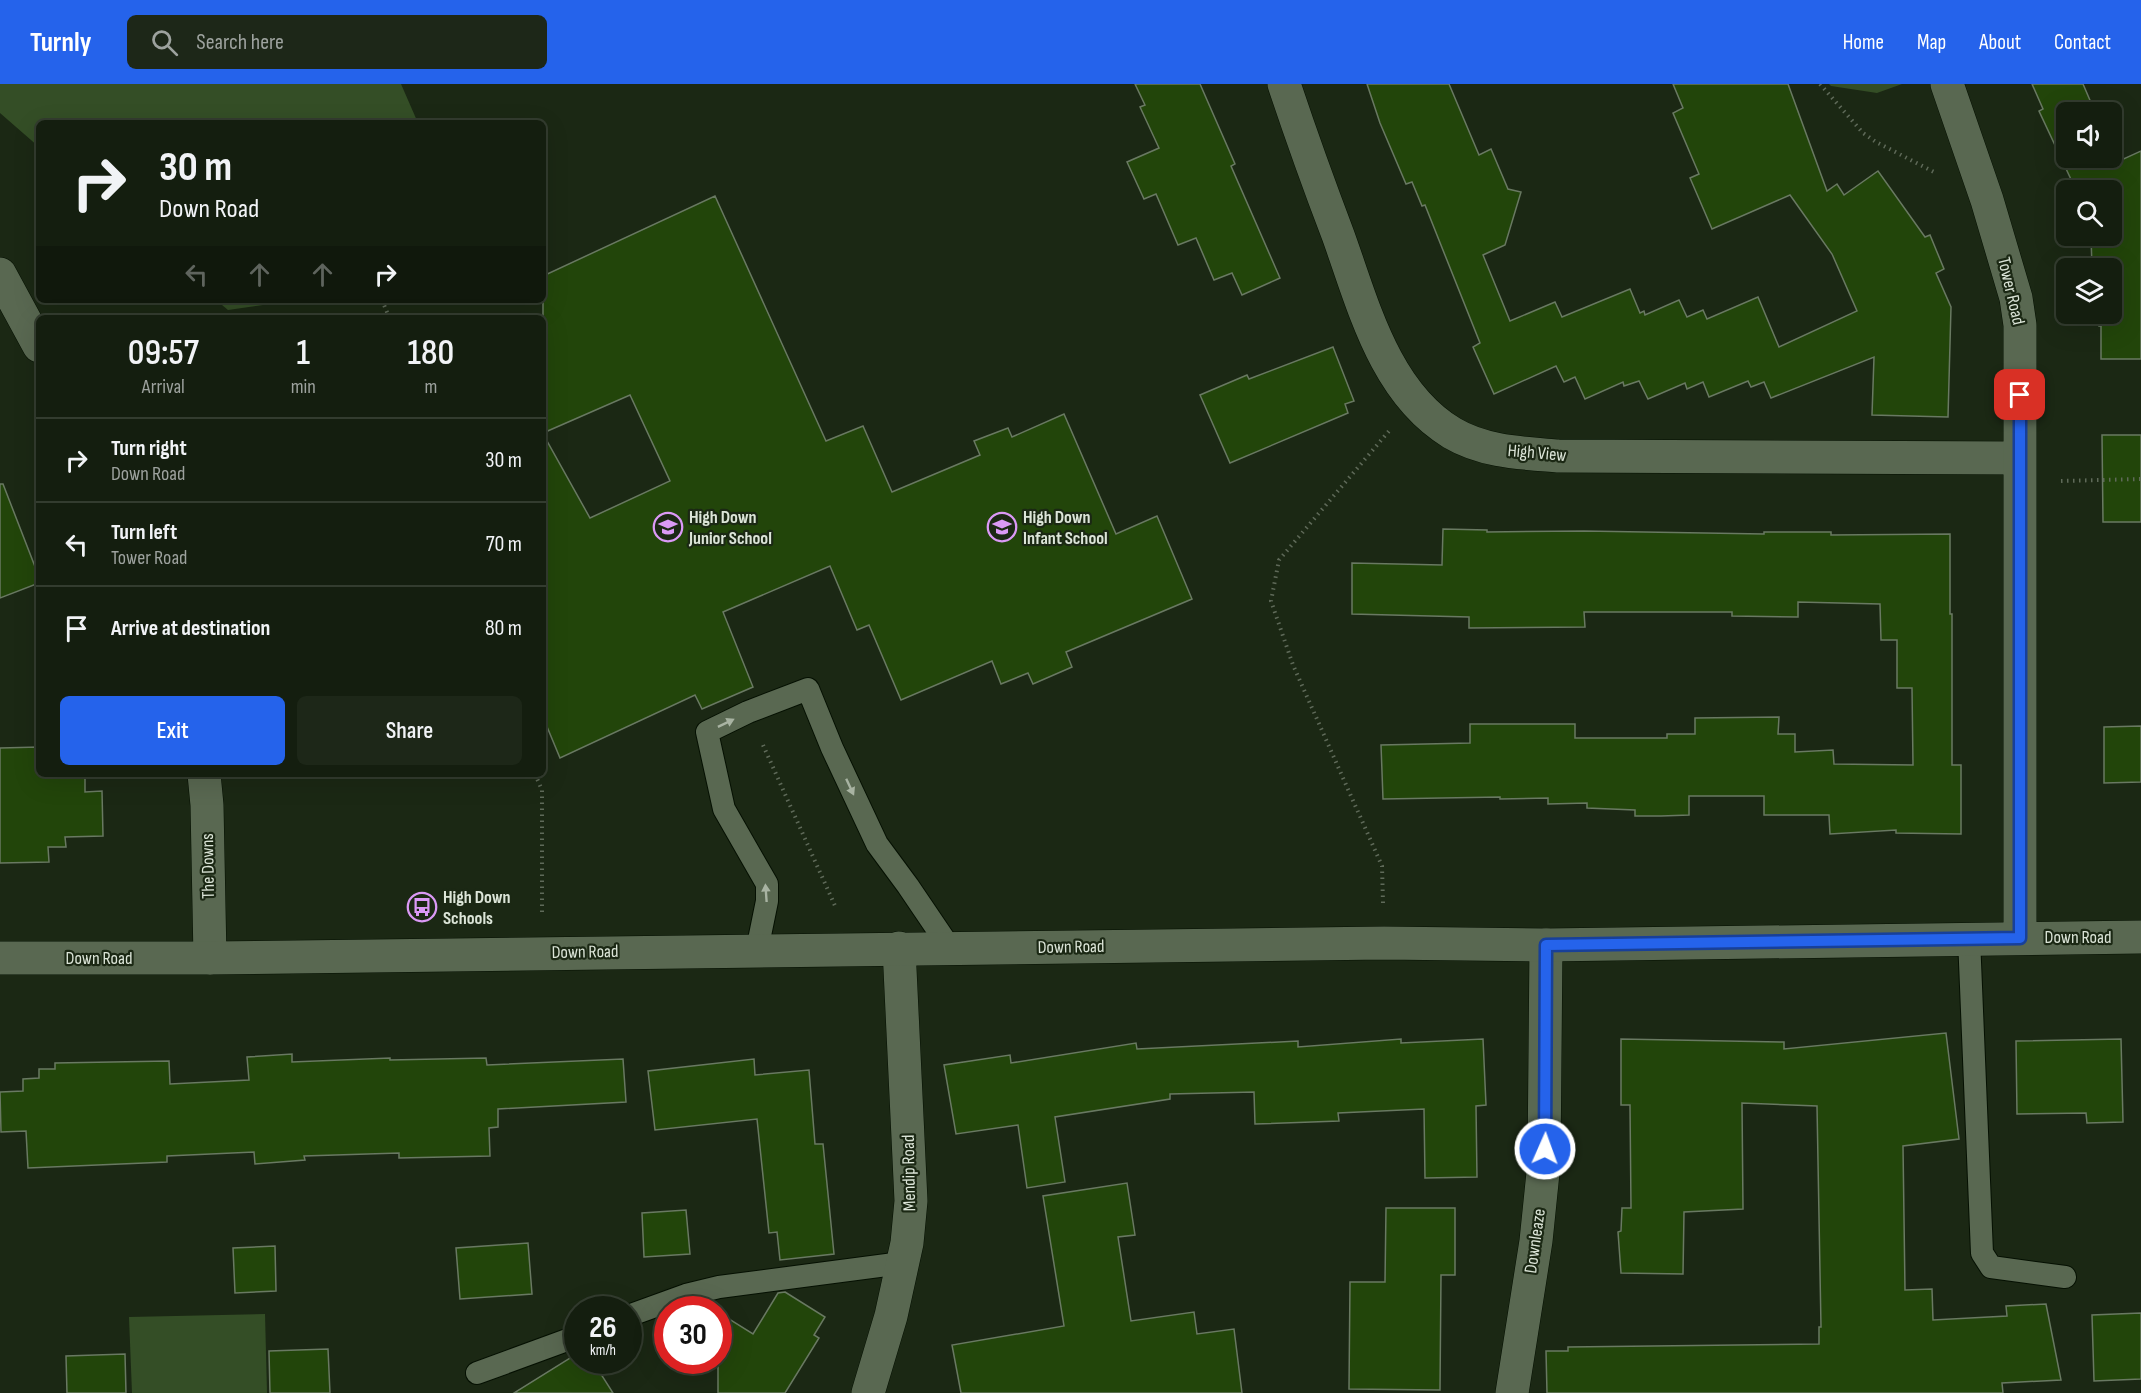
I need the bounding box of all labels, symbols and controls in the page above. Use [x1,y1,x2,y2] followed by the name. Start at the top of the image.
[127,15,547,69] search box
[30,26,91,59] text: Turnly
[148,26,181,59] icon: search
[196,29,284,56] text: Search here
[1843,30,1884,55] text: Home
[1917,30,1946,55] text: Map
[1979,30,2021,55] text: About
[2054,30,2111,55] text: Contact
[2056,102,2122,324] map controls
[2056,102,2122,168] button: sound
[159,142,232,193] text: 30 m
[60,144,138,222] icon: right
[2056,180,2122,246] button: search
[159,193,259,225] text: Down Road
[1993,255,2029,327] street label: Tower Road
[180,258,213,291] icon: left
[243,258,276,291] icon: ahead
[306,258,339,291] icon: ahead
[369,258,402,291] icon: right
[2056,258,2122,324] button: layers
[128,332,199,375] text: 09:57
[296,332,310,375] text: 1
[408,332,454,375] text: 180
[1994,369,2045,420] pin
[142,375,185,399] text: Arrival
[291,375,316,399] text: min
[424,375,437,399] text: m
[2003,378,2036,411] icon: arrive
[111,435,187,462] text: Turn right
[1507,440,1567,466] street label: High View
[60,444,93,477] icon: right
[485,447,522,474] text: 30 m
[111,462,185,486] text: Down Road
[688,507,772,549] place label: High Down Junior School
[1023,507,1108,549] place label: High Down Infant School
[652,511,684,543] school or university icon: High Down Junior School
[986,511,1018,543] school or university icon: High Down Infant School
[111,519,177,546] text: Turn left
[60,528,93,561] icon: left
[486,531,522,558] text: 70 m
[111,546,187,570] text: Tower Road
[60,612,93,645] icon: arrive
[111,615,270,642] text: Arrive at destination
[485,615,522,642] text: 80 m
[60,696,285,765] button: Exit
[297,696,522,765] button: Share
[718,718,735,727] one-way arrow
[845,778,854,795] one-way arrow
[197,833,219,899] street label: The Downs
[762,883,771,902] one-way arrow
[443,887,511,929] place label: High Down Schools
[406,891,438,923] bus stop icon: High Down Schools
[2045,927,2111,948] street label: Down Road
[1037,936,1105,958] street label: Down Road
[551,941,619,963] street label: Down Road
[66,948,132,969] street label: Down Road
[1513,1117,1577,1181] position arrow
[898,1134,920,1212] street label: Mendip Road
[1520,1207,1550,1275] street label: Downleaze
[654,1296,732,1374] speed limit sign: 30
[589,1310,617,1346] text: 26
[590,1341,616,1360] text: km/h

